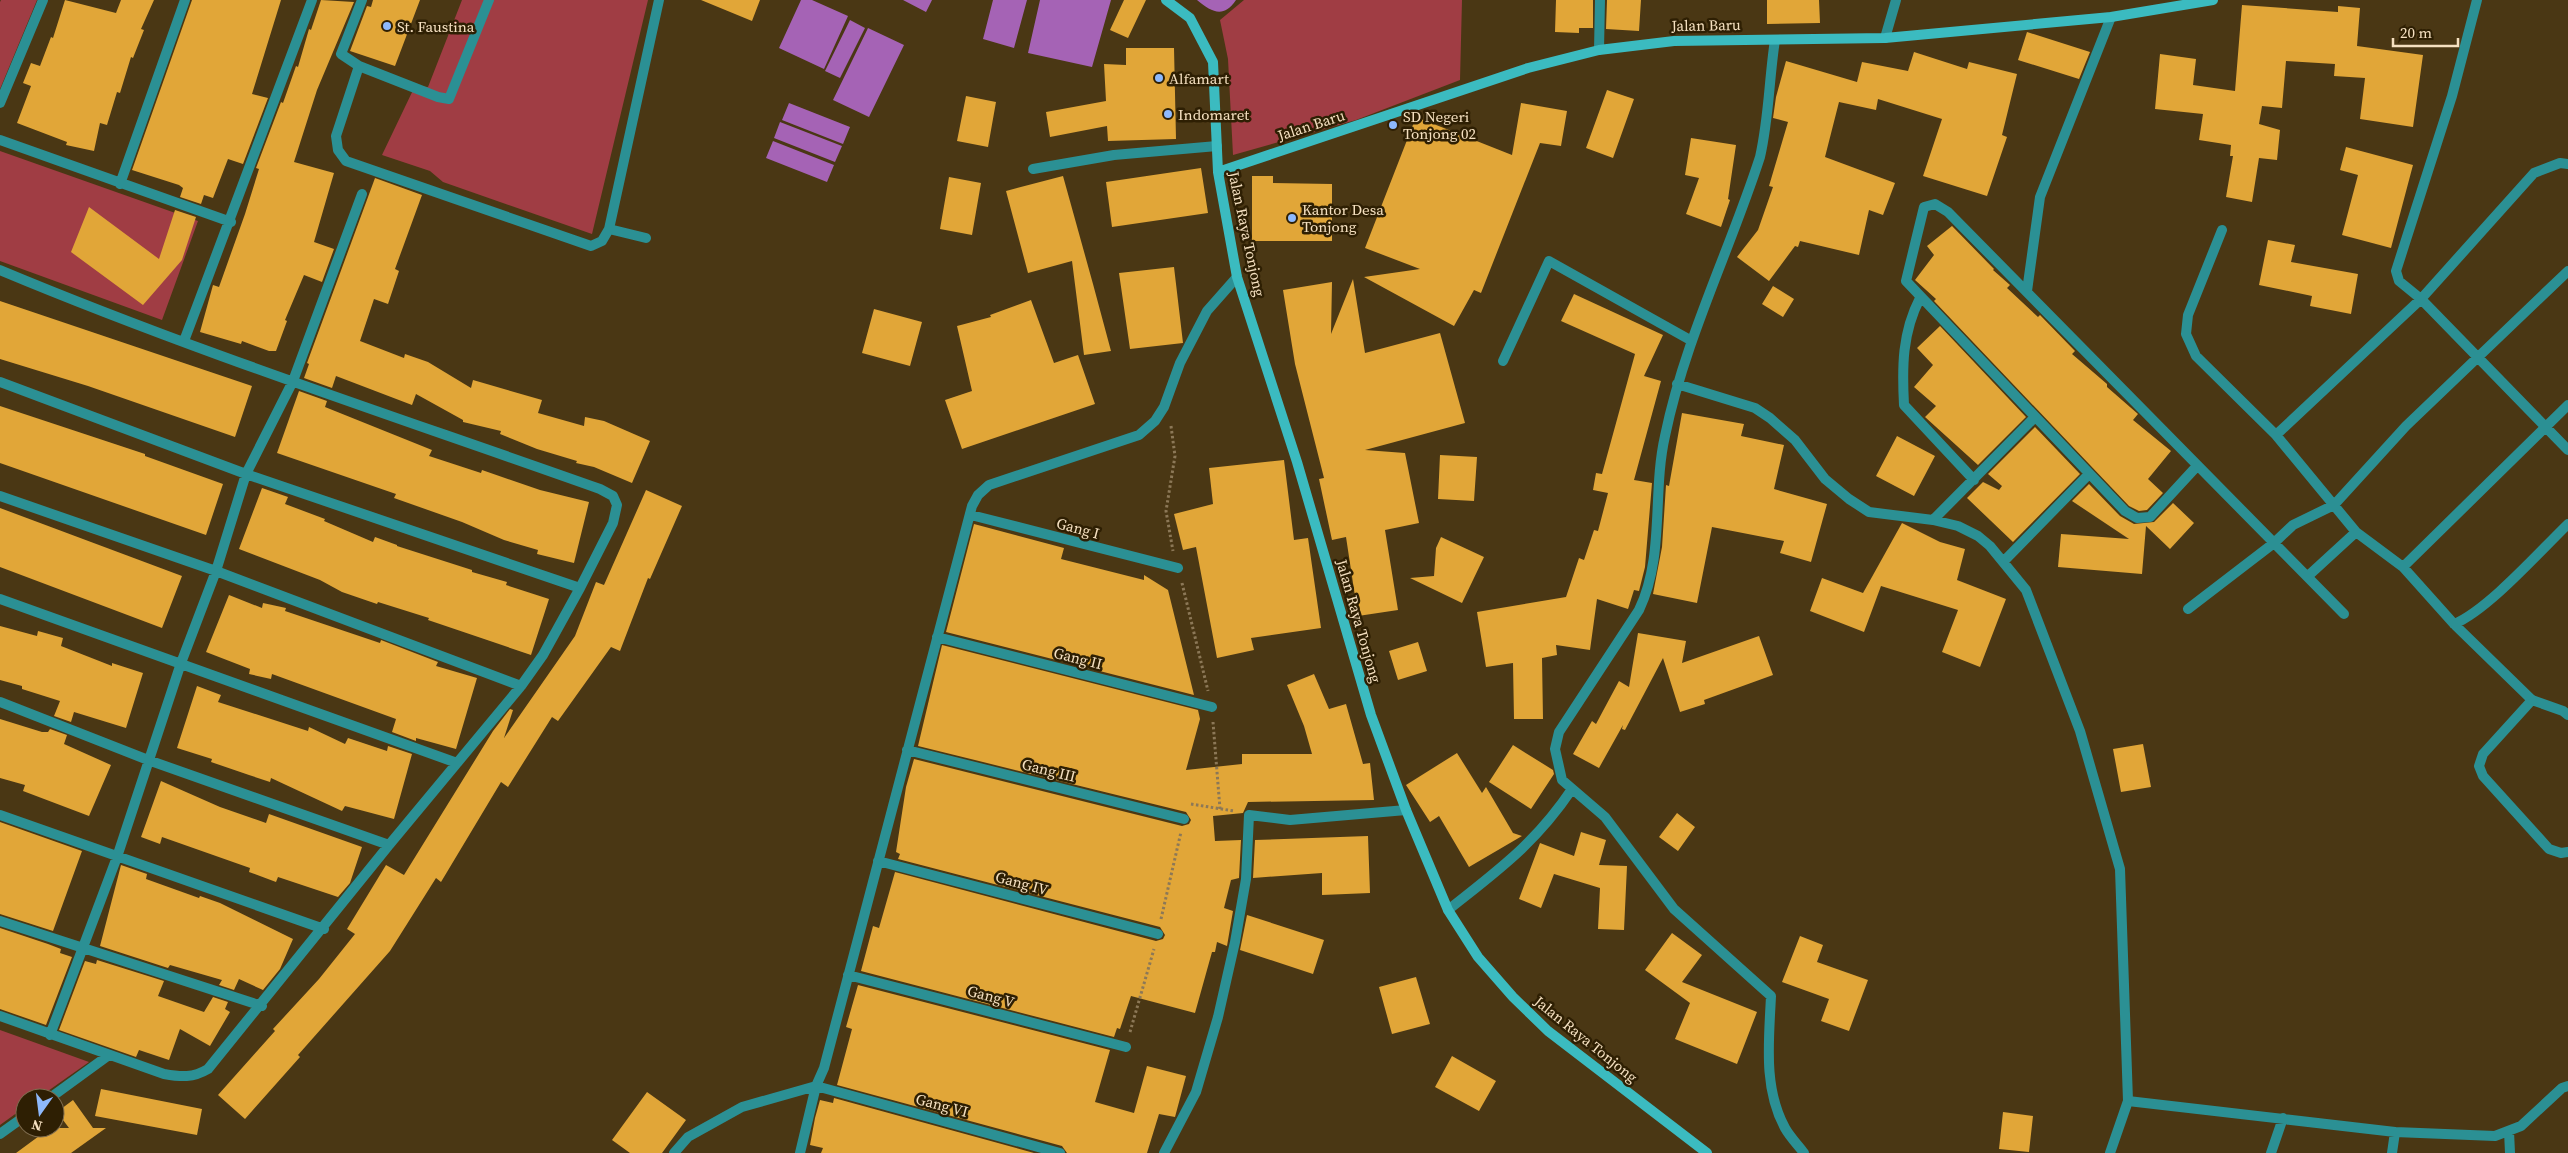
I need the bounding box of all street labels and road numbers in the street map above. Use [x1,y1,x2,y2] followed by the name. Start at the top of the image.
[1670,14,1741,36] street label: Jalan Baru
[1274,104,1347,146] street label: Jalan Baru
[1223,169,1271,299] street label: Jalan Raya Tonjong
[1054,512,1102,544] street label: Gang I
[1331,556,1387,685] street label: Jalan Raya Tonjong
[1052,642,1104,674] street label: Gang II
[1020,753,1078,787] street label: Gang III
[993,866,1051,900] street label: Gang IV
[965,980,1017,1012] street label: Gang V
[1529,990,1642,1087] street label: Jalan Raya Tonjong
[914,1088,970,1122] street label: Gang VI

